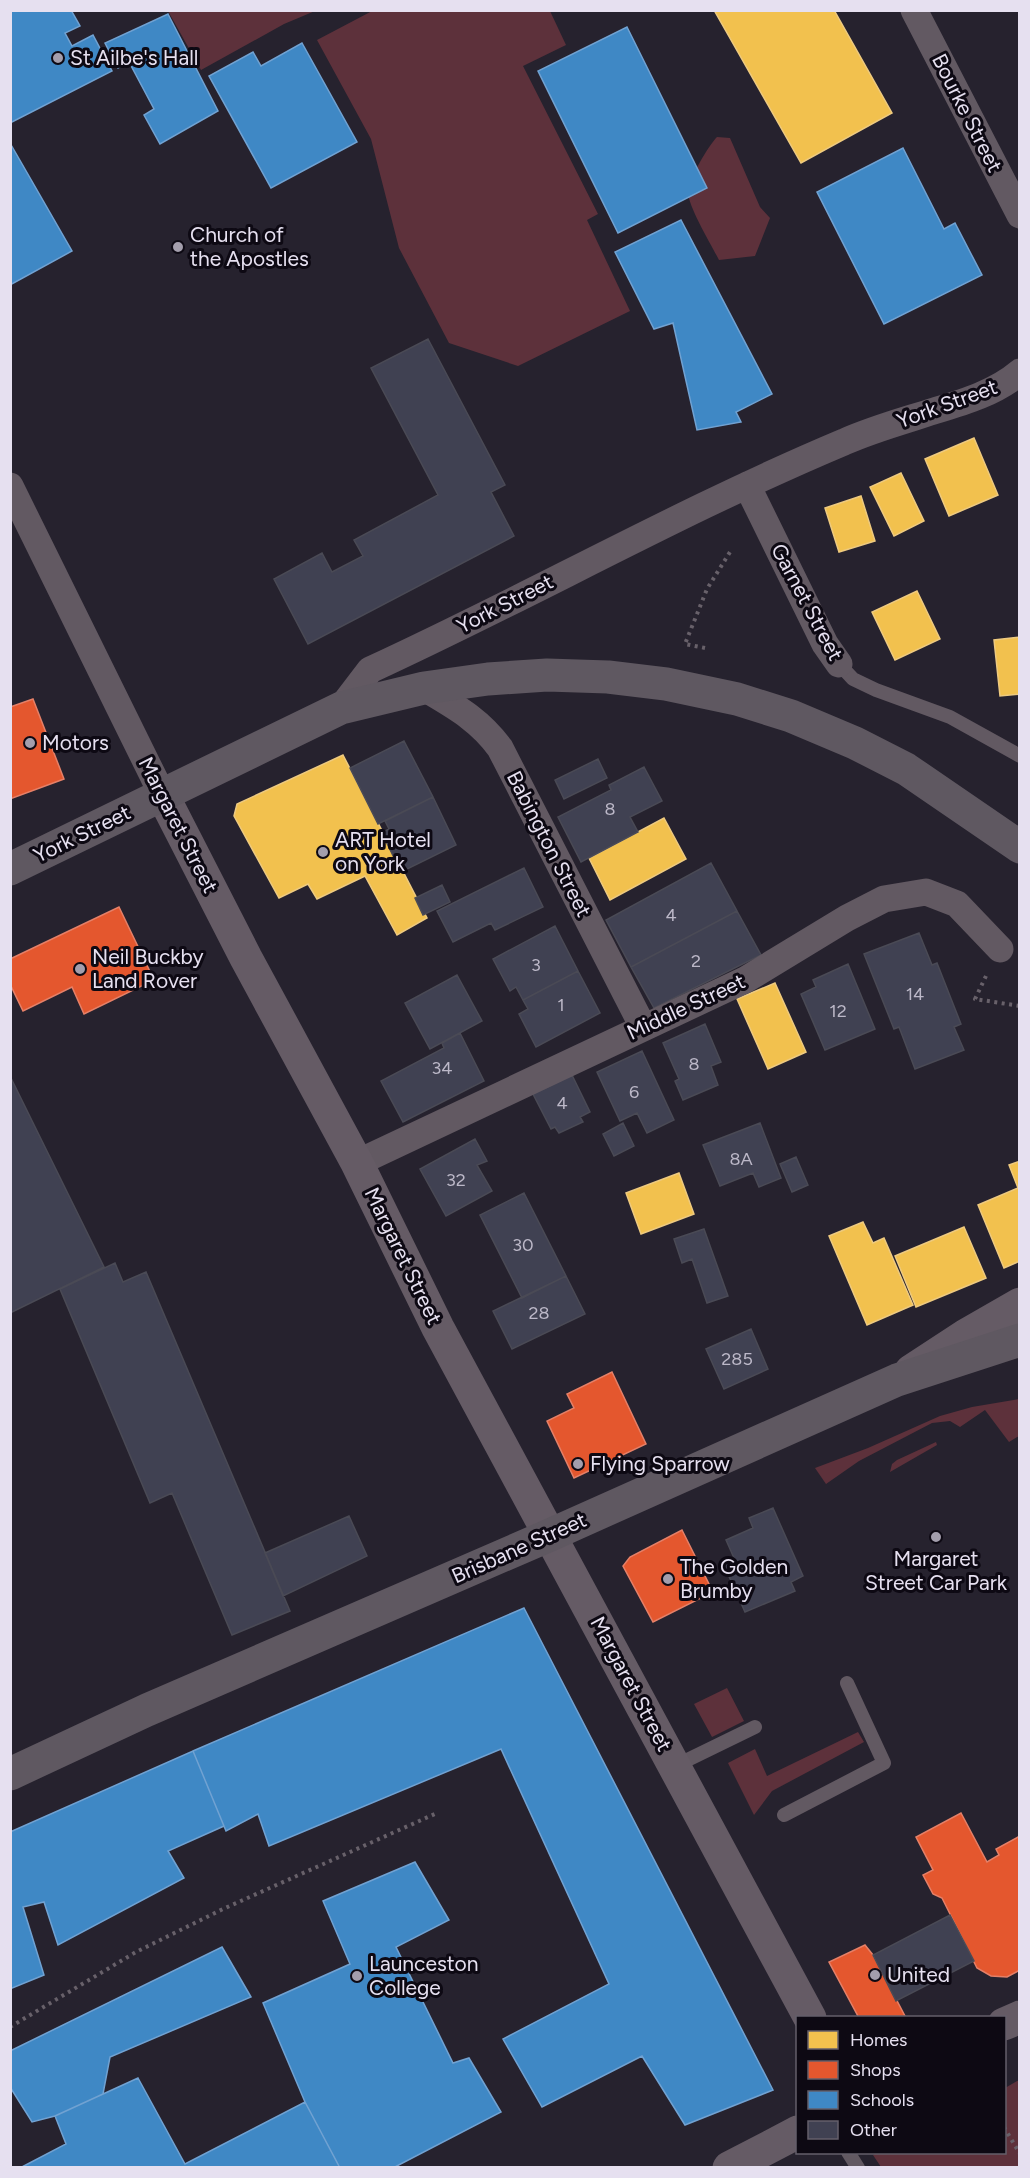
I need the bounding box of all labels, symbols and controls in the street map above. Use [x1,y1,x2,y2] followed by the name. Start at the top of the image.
[70,45,198,70] place label: St Ailbe's Hall
[927,50,1008,176] street label: Bourke Street
[51,51,65,65] marker: St Ailbe's Hall
[190,222,309,271] place label: Church of the Apostles
[171,240,185,254] marker: Church of the Apostles
[893,374,1000,433] street label: York Street
[766,539,849,665] street label: Garnet Street
[452,569,557,638] street label: York Street
[42,730,109,755] place label: Motors
[23,736,37,750] marker: Motors
[133,753,223,897] street label: Margaret Street
[502,767,597,921] street label: Babington Street
[604,798,616,820] house number: 8
[29,799,134,868] street label: York Street
[335,827,431,876] place label: ART Hotel on York
[316,845,330,859] marker: ART Hotel on York
[665,904,677,926] house number: 4
[92,944,204,993] place label: Neil Buckby Land Rover
[691,950,701,972] house number: 2
[531,954,541,976] house number: 3
[73,962,87,976] marker: Neil Buckby Land Rover
[623,968,749,1045] street label: Middle Street
[906,983,924,1005] house number: 14
[557,994,565,1016] house number: 1
[829,1000,847,1022] house number: 12
[688,1053,700,1075] house number: 8
[432,1057,452,1079] house number: 34
[629,1081,639,1103] house number: 6
[556,1092,568,1114] house number: 4
[729,1148,753,1170] house number: 8A
[446,1169,466,1191] house number: 32
[360,1183,447,1328] street label: Margaret Street
[512,1234,534,1256] house number: 30
[528,1302,550,1324] house number: 28
[721,1348,753,1370] house number: 285
[590,1451,730,1476] place label: Flying Sparrow
[571,1457,585,1471] marker: Flying Sparrow
[448,1507,590,1588] street label: Brisbane Street
[929,1530,943,1544] marker: Margaret Street Car Park
[865,1546,1008,1595] place label: Margaret Street Car Park
[680,1554,788,1603] place label: The Golden Brumby
[661,1572,675,1586] marker: The Golden Brumby
[585,1612,678,1756] street label: Margaret Street
[369,1951,478,2000] place label: Launceston College
[887,1962,950,1987] place label: United
[868,1968,882,1982] marker: United
[350,1969,364,1983] marker: Launceston College
[796,2016,1006,2154] legend
[850,2029,908,2051] text: Homes
[850,2059,901,2081] text: Shops
[850,2089,914,2111] text: Schools
[850,2119,897,2141] text: Other

